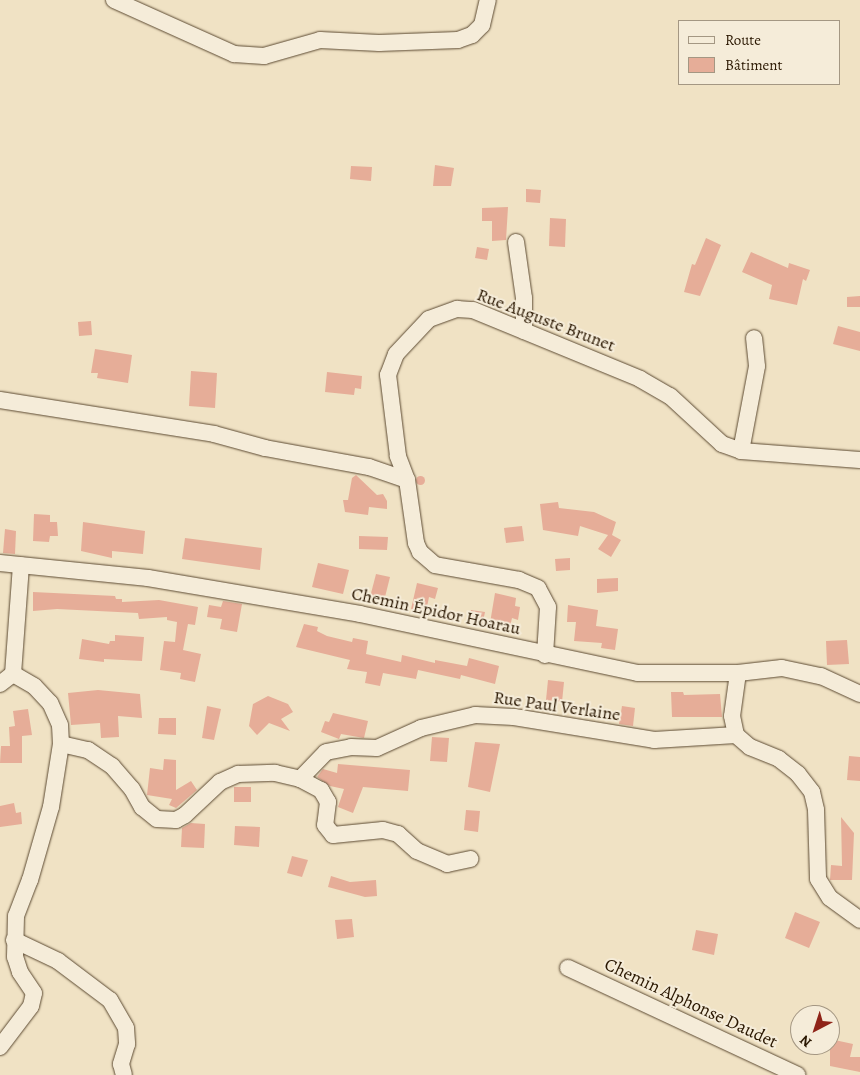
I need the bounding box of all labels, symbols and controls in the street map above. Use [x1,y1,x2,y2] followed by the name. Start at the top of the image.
[678,20,840,85] legend
[725,30,761,50] text: Route
[725,55,783,75] text: Bâtiment
[474,284,618,356] street label: Rue Auguste Brunet
[350,583,522,639] street label: Chemin Épidor Hoarau
[492,686,622,726] street label: Rue Paul Verlaine
[601,953,781,1053] street label: Chemin Alphonse Daudet
[790,1005,840,1055] north arrow
[796,1031,816,1052] text: N

